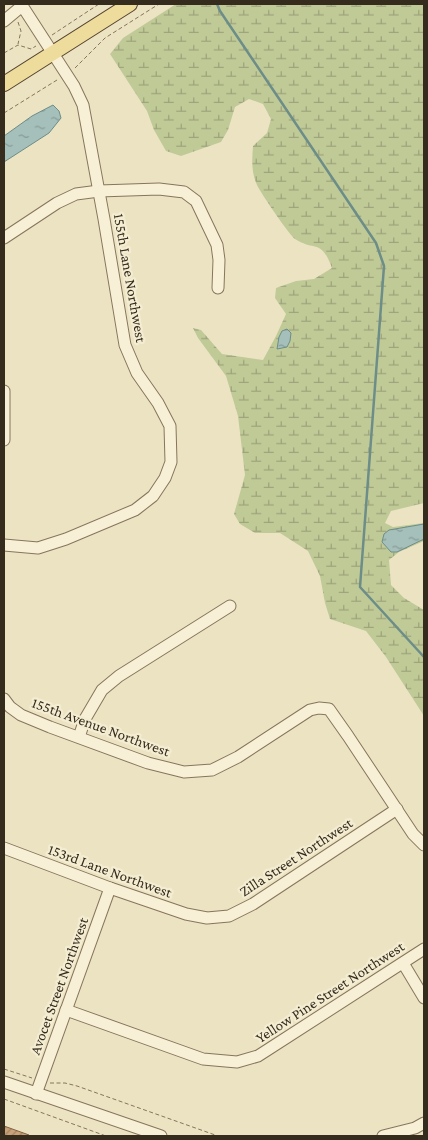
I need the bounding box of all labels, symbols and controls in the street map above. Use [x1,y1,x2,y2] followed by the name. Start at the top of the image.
[111,212,149,345] street label: 155th Lane Northwest
[30,695,173,760] street label: 155th Avenue Northwest
[237,814,356,899] street label: Zilla Street Northwest
[46,841,175,901] street label: 153rd Lane Northwest
[27,914,92,1057] street label: Avocet Street Northwest
[253,938,408,1046] street label: Yellow Pine Street Northwest

